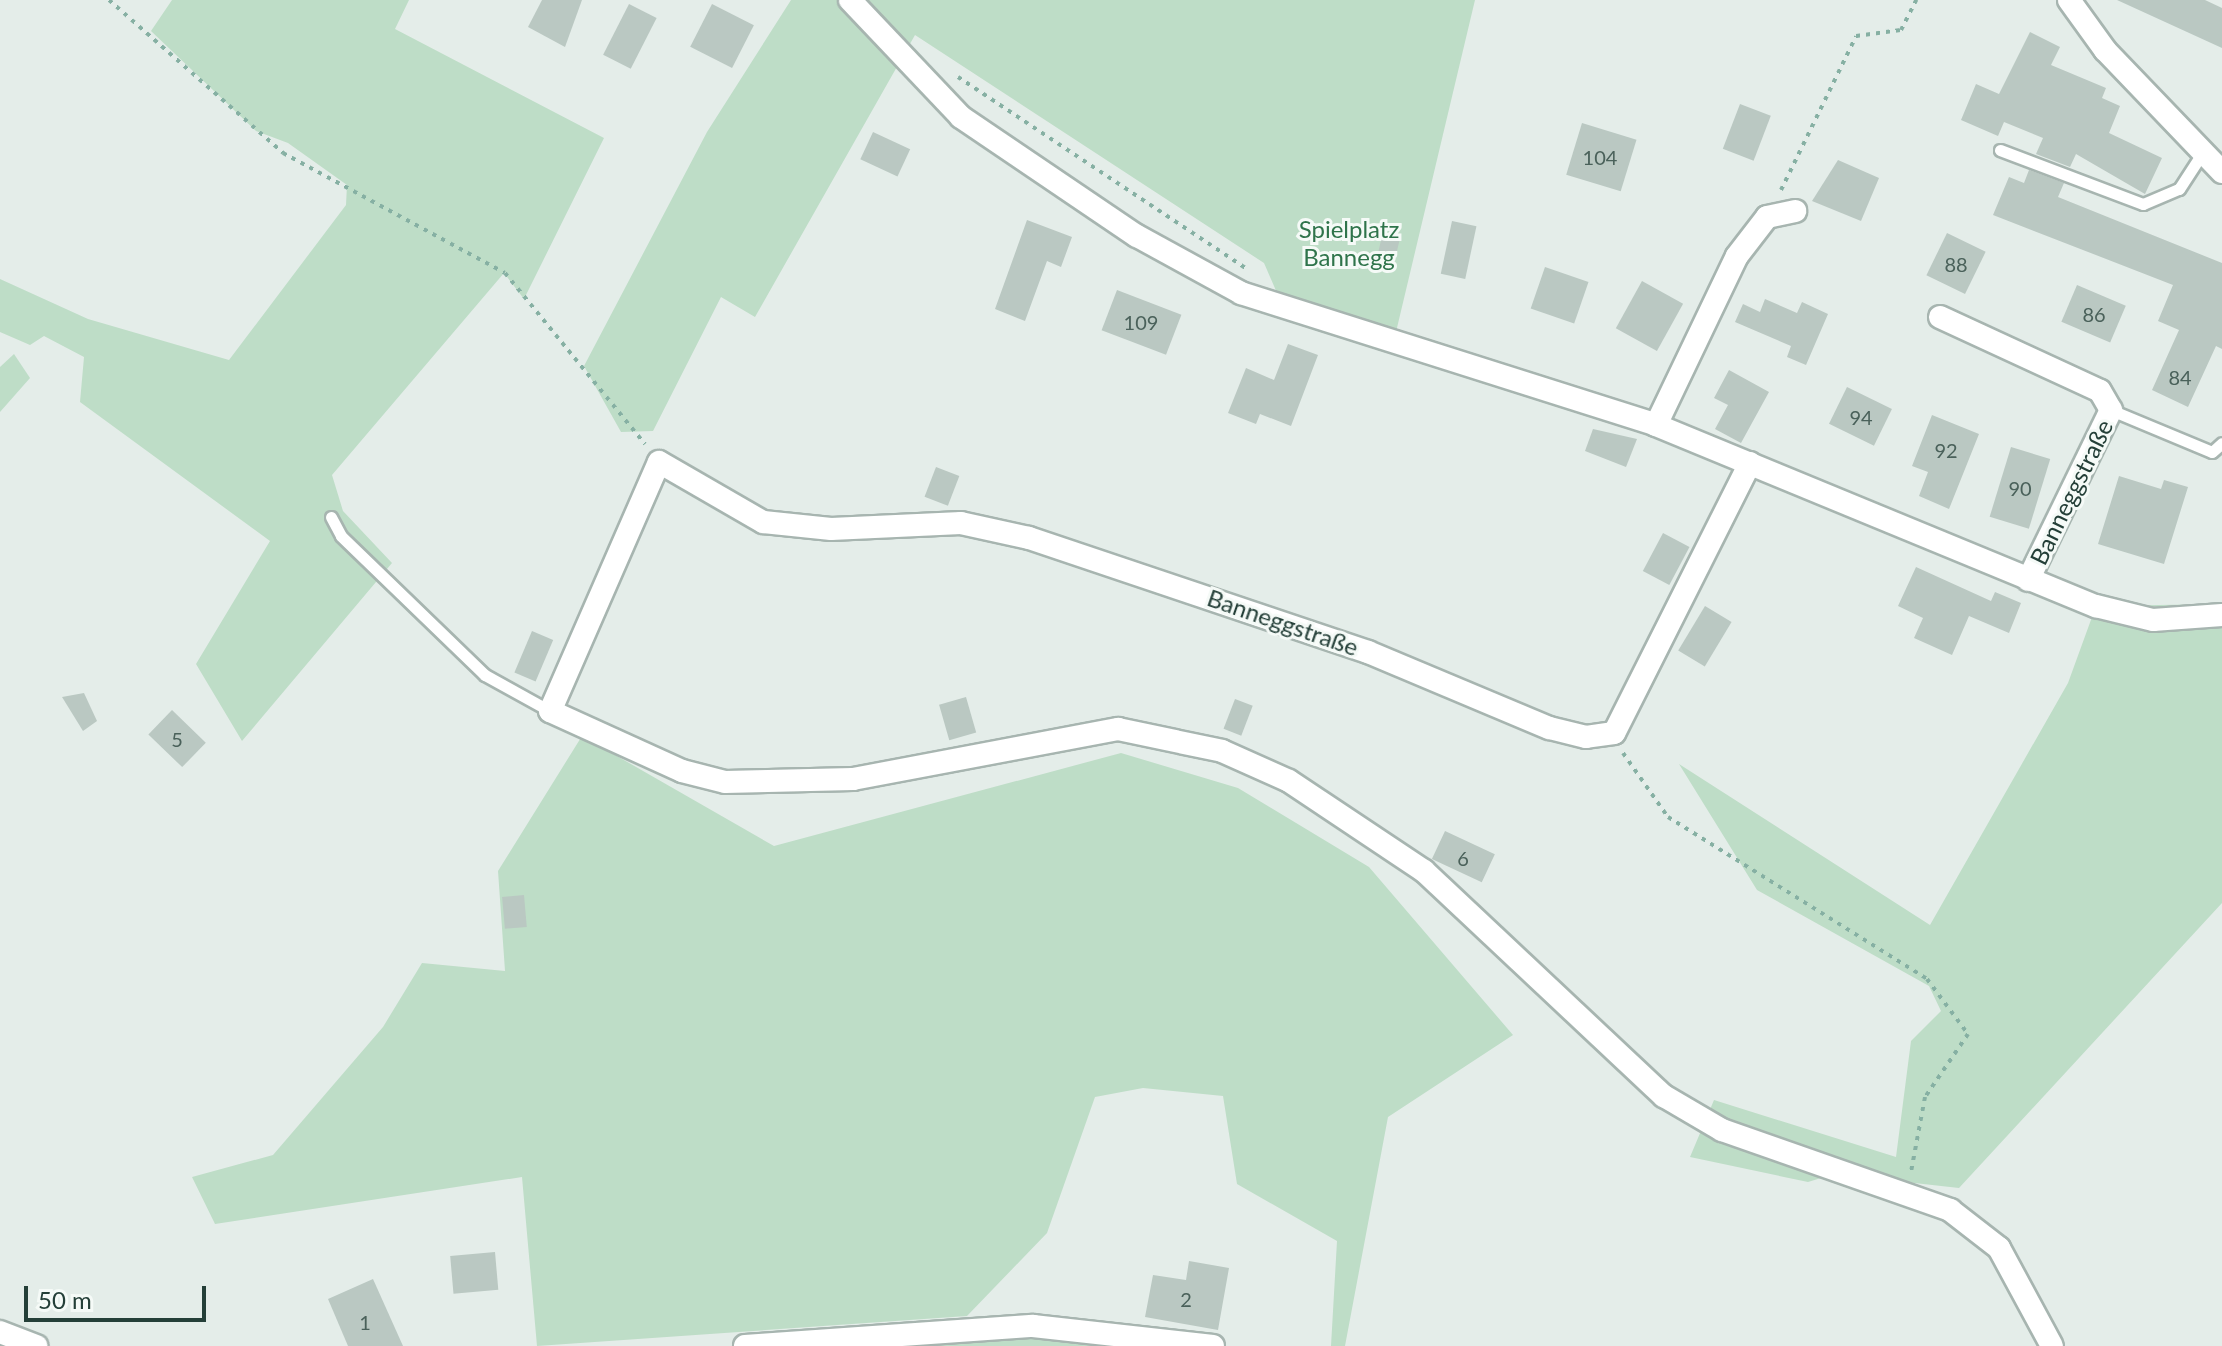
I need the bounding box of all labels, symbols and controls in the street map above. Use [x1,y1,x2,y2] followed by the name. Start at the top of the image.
[1583,145,1617,169] house number: 104
[1299,215,1399,271] park label: Spielplatz Bannegg
[1944,252,1968,276] house number: 88
[2082,302,2106,326] house number: 86
[1124,310,1158,334] house number: 109
[2168,365,2192,389] house number: 84
[1849,405,1873,429] house number: 94
[2023,415,2119,569] street label: Banneggstraße
[1934,438,1958,462] house number: 92
[2008,476,2032,500] house number: 90
[1204,583,1362,661] street label: Banneggstraße
[171,727,183,751] house number: 5
[1457,846,1469,870] house number: 6
[28,1270,210,1320] scale bar
[38,1285,92,1314] text: 50 m
[1180,1287,1192,1311] house number: 2
[359,1310,371,1334] house number: 1

